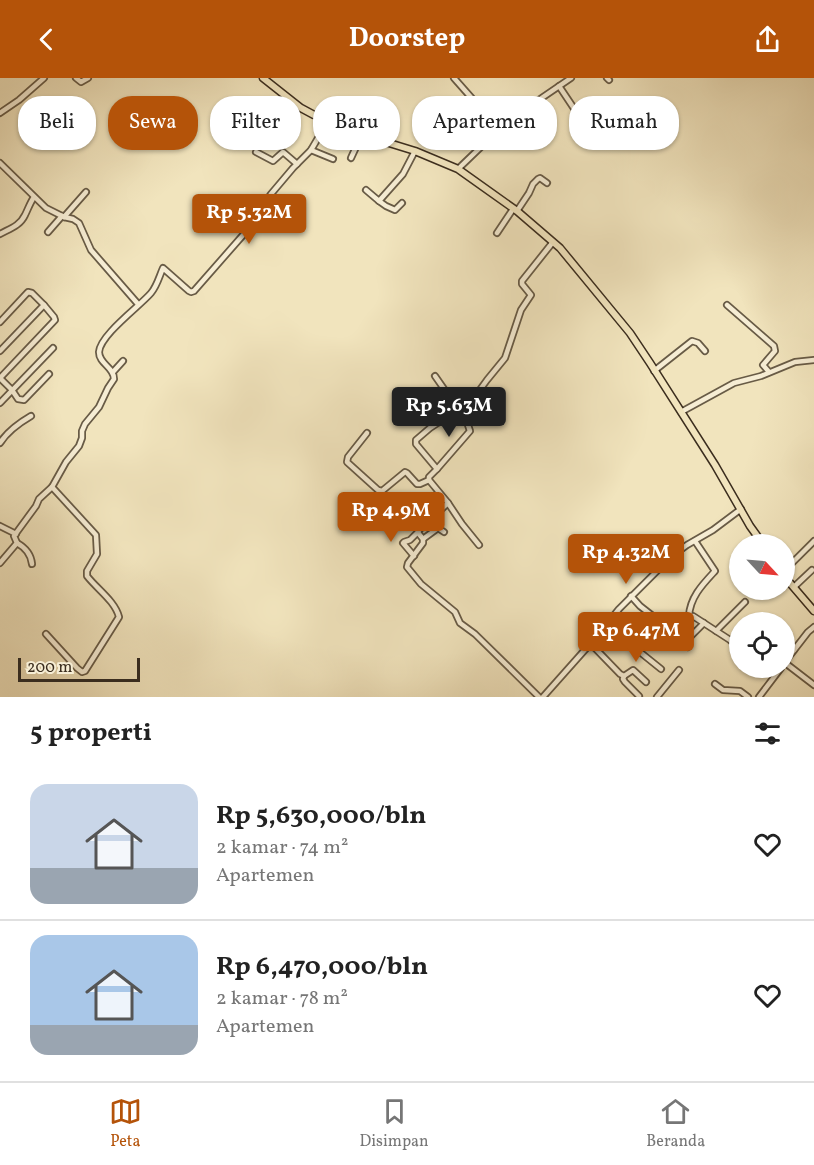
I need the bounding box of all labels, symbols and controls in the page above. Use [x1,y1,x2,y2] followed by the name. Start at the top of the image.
[349,20,465,58] text: Doorstep
[30,23,63,56] icon: back
[751,23,784,56] icon: share
[18,96,96,150] chip: Beli
[108,96,198,150] chip: Sewa
[210,96,301,150] chip: Filter
[313,96,400,150] chip: Baru
[412,96,557,150] chip: Apartemen
[569,96,679,150] chip: Rumah
[187,194,311,245] pin: Rp 5.32M
[206,199,292,227] text: Rp 5.32M
[387,387,511,438] pin: Rp 5.63M
[406,392,492,420] text: Rp 5.63M
[336,492,446,543] pin: Rp 4.9M
[352,497,430,525] text: Rp 4.9M
[564,534,688,585] pin: Rp 4.32M
[729,534,795,600] north arrow
[729,534,795,678] map controls
[582,539,670,567] text: Rp 4.32M
[574,612,698,663] pin: Rp 6.47M
[729,612,795,678] button: locate
[592,617,680,645] text: Rp 6.47M
[18,655,140,682] scale bar
[27,657,72,679] text: 200 m
[30,715,152,751] text: 5 properti
[751,717,784,750] icon: filters
[216,798,426,834] text: Rp 5,630,000/bln
[78,808,150,880] icon: home
[751,828,784,861] icon: heart
[216,834,348,862] text: 2 kamar · 74 m²
[216,862,315,890] text: Apartemen
[216,949,428,985] text: Rp 6,470,000/bln
[78,959,150,1031] icon: home
[751,979,784,1012] icon: heart
[216,985,348,1013] text: 2 kamar · 78 m²
[216,1013,315,1041] text: Apartemen
[109,1095,142,1153] tab: Peta
[360,1095,429,1153] tab: Disimpan
[646,1095,705,1153] tab: Beranda

